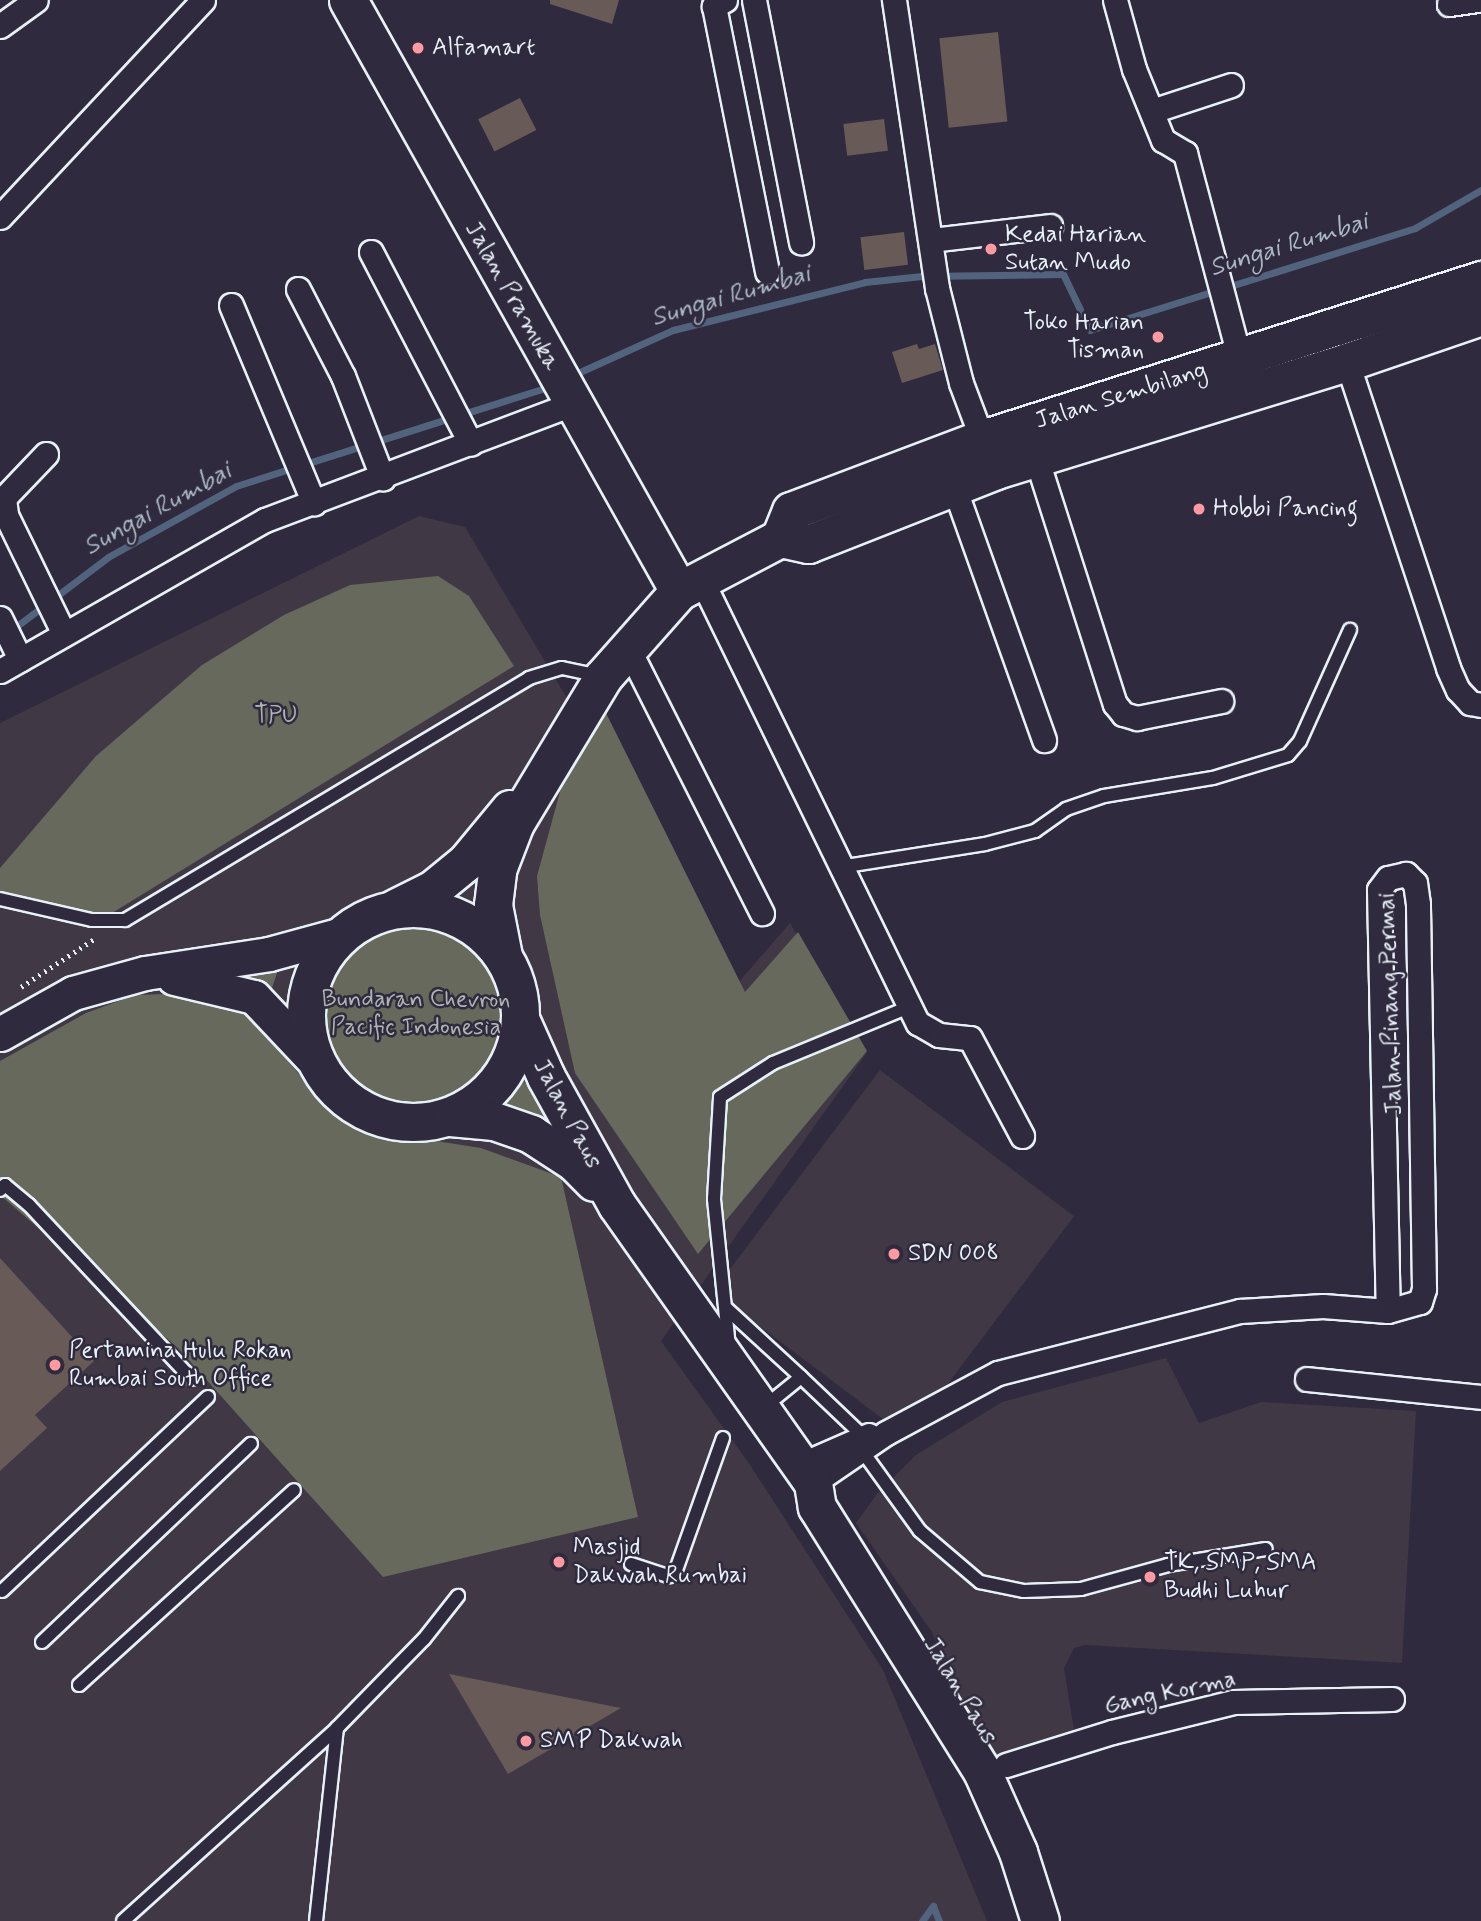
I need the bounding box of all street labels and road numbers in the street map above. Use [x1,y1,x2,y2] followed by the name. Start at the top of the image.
[458,217,566,375] street label: Jalan Pramuka
[1030,356,1212,436] street label: Jalan Sembilang
[1373,891,1409,1117] street label: Jalan Pinang Permai
[527,1057,607,1171] street label: Jalan Paus
[918,1635,1002,1747] street label: Jalan Paus
[1102,1665,1238,1721] street label: Gang Korma

